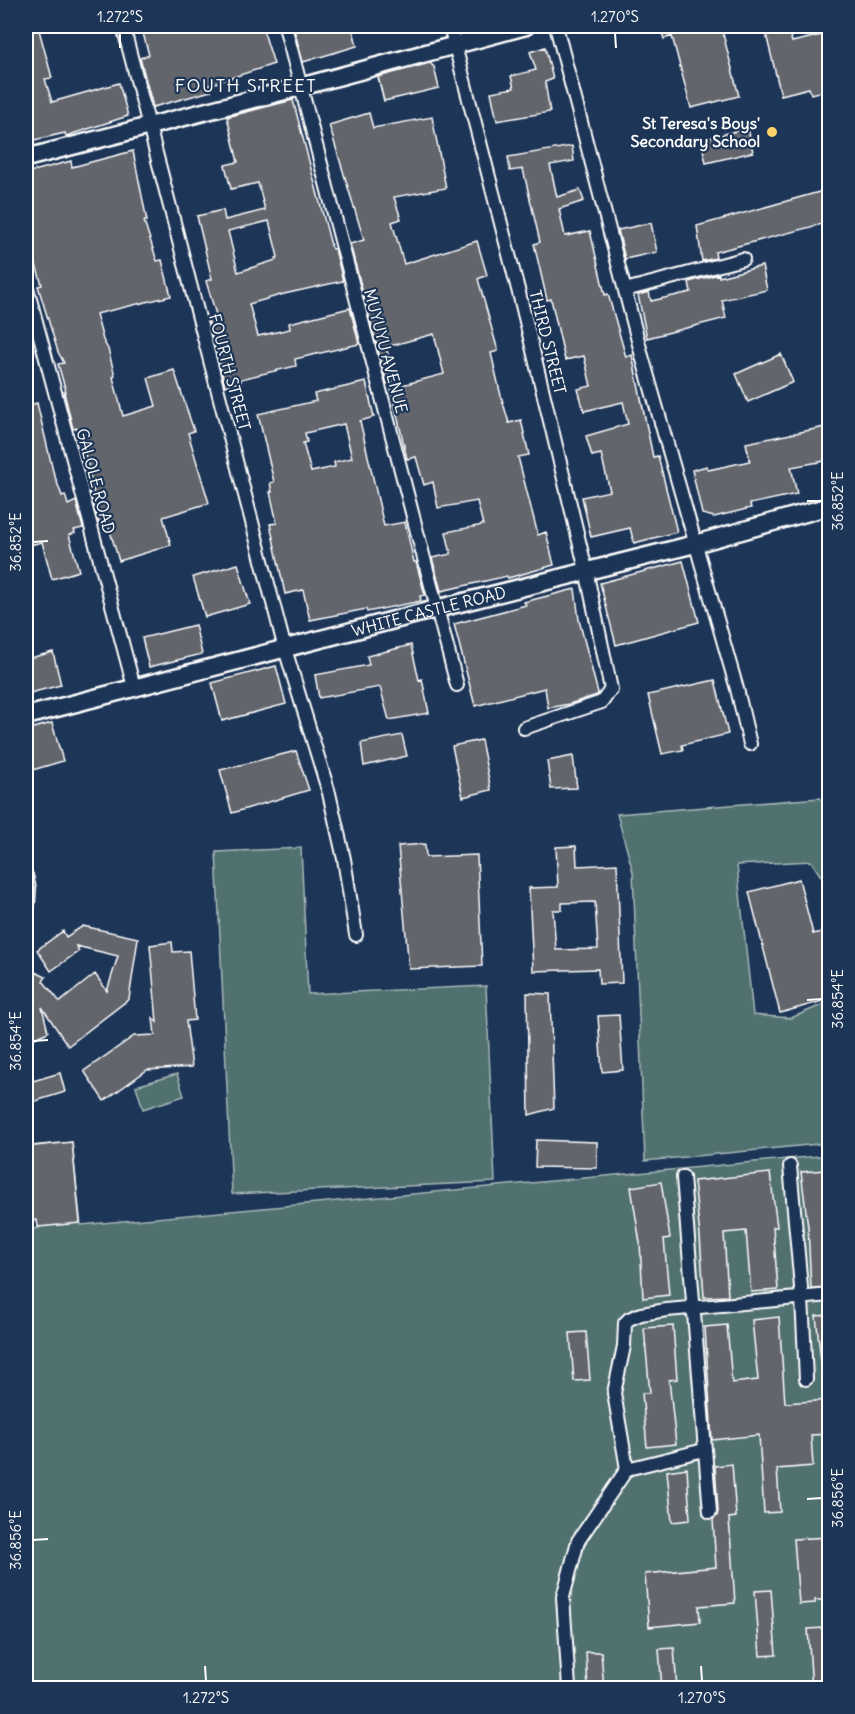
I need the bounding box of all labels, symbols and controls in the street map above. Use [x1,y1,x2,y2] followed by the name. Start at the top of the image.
[97,7,143,26] text: 1.272°S
[591,7,639,26] text: 1.270°S
[175,74,317,97] district label: FOUTH STREET
[630,113,760,152] place label: St Teresa's Boys' Secondary School
[765,125,779,139] marker: St Teresa's Boys' Secondary School
[360,287,412,415] street label: MUYUYU AVENUE
[525,288,571,396] street label: THIRD STREET
[205,311,255,433] street label: FOURTH STREET
[72,426,120,536] street label: GALOLE ROAD
[828,471,847,531] text: 36.852°E
[6,512,25,572] text: 36.852°E
[349,582,508,641] street label: WHITE CASTLE ROAD
[828,969,847,1029] text: 36.854°E
[6,1011,25,1071] text: 36.854°E
[828,1468,847,1528] text: 36.856°E
[6,1510,25,1570] text: 36.856°E
[183,1688,229,1707] text: 1.272°S
[678,1688,726,1707] text: 1.270°S

